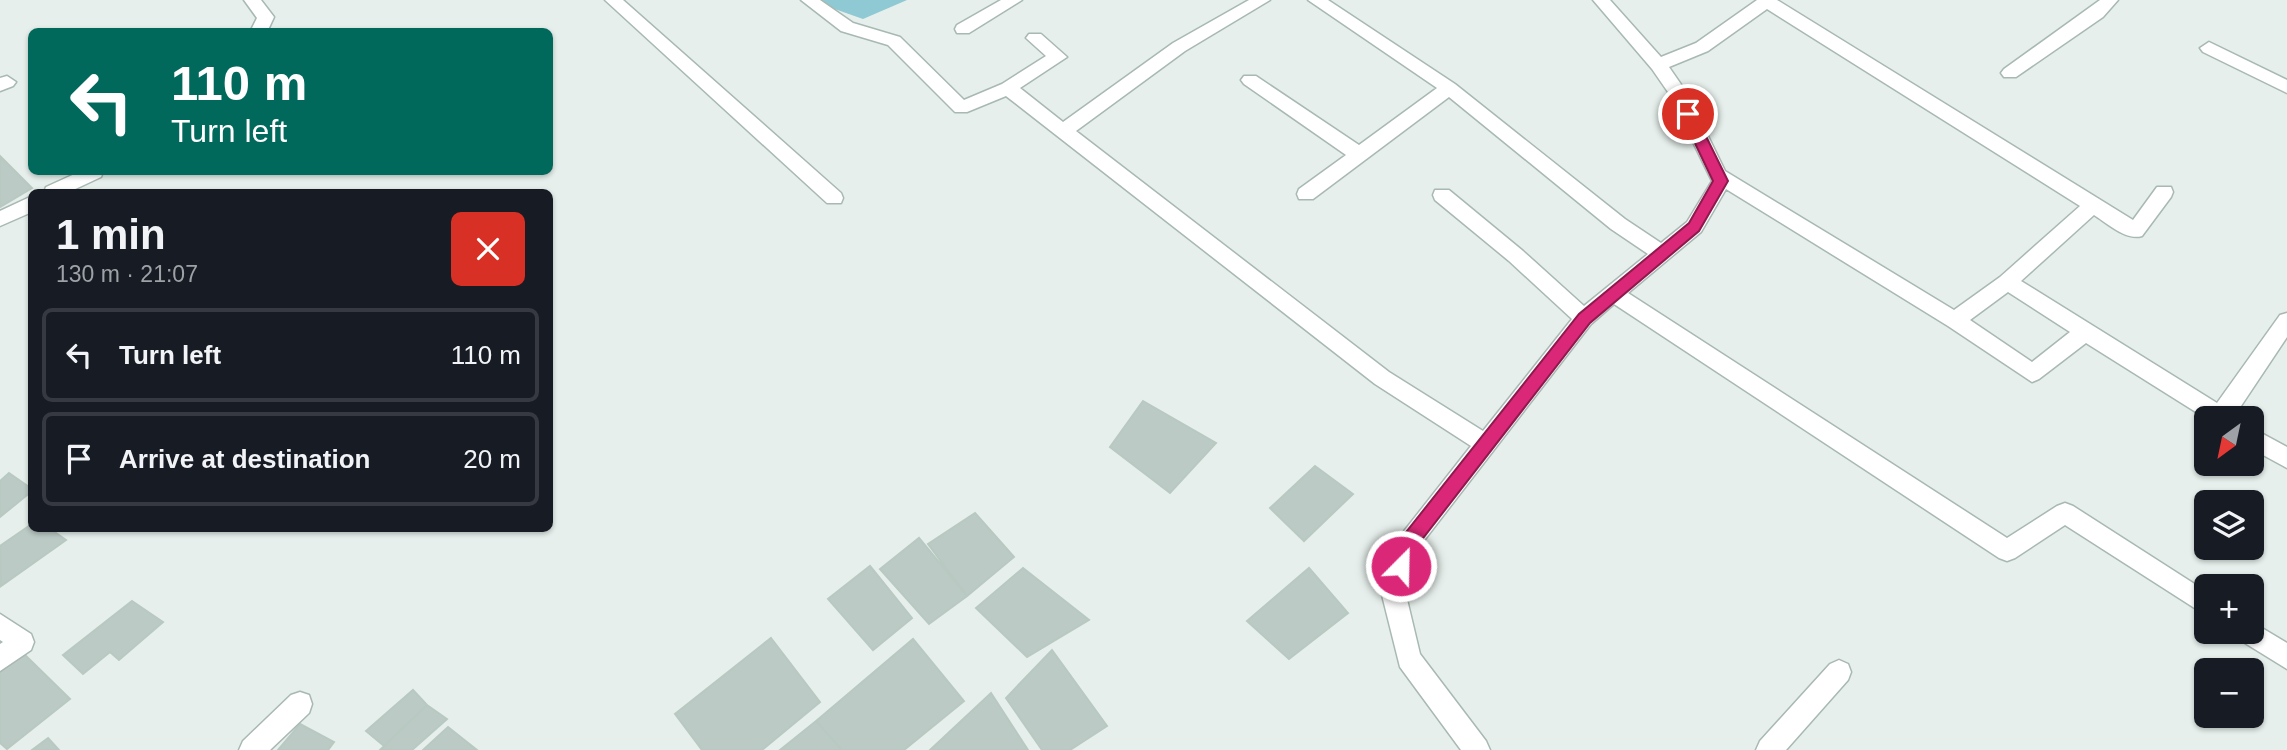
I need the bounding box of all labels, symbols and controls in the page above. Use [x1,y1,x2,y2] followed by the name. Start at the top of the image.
[56,56,147,147] icon: left
[171,56,307,110] text: 110 m
[1658,84,1718,144] pin
[1669,95,1707,133] icon: arrive
[171,113,287,149] text: Turn left
[56,211,166,258] text: 1 min
[451,212,525,286] button: close
[56,261,198,287] text: 130 m · 21:07
[60,336,98,374] icon: left
[119,340,221,370] text: Turn left
[451,340,521,370] text: 110 m
[2194,406,2264,476] north arrow
[2194,406,2264,728] map controls
[60,440,98,478] icon: arrive
[119,444,370,474] text: Arrive at destination
[463,444,521,474] text: 20 m
[2194,490,2264,560] button: layers
[1364,529,1438,603] position arrow
[2194,574,2264,644] button: +
[2194,658,2264,728] button: −

